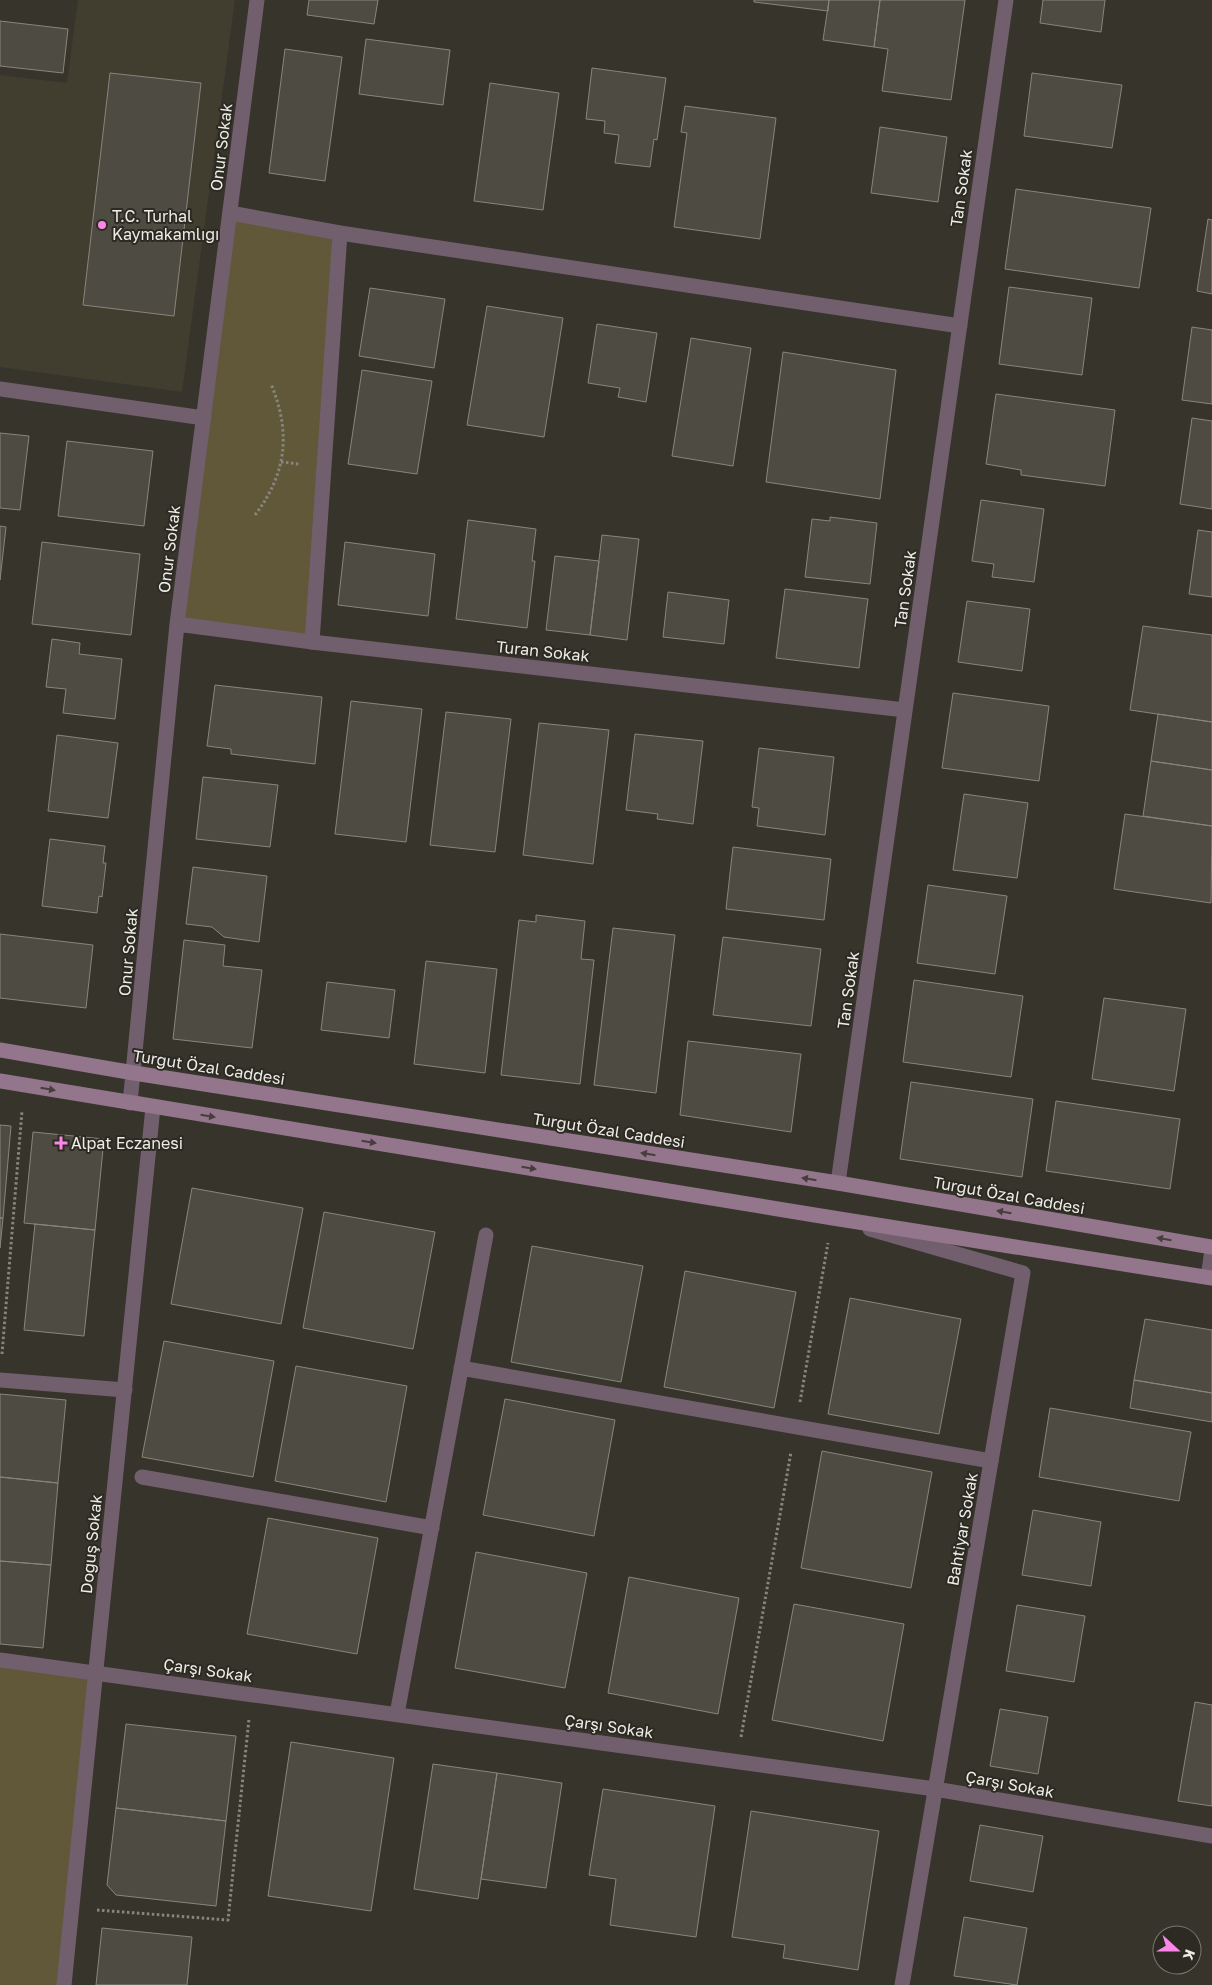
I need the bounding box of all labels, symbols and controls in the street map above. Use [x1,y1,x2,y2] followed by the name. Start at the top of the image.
[206,102,236,192] street label: Onur Sokak
[946,148,976,228] street label: Tan Sokak
[112,206,219,244] place label: T.C. Turhal Kaymakamlığı
[96,219,108,231] marker: T.C. Turhal Kaymakamlığı
[154,504,184,594] street label: Onur Sokak
[890,549,920,629] street label: Tan Sokak
[495,636,591,666] street label: Turan Sokak
[114,907,142,997] street label: Onur Sokak
[833,950,863,1030] street label: Tan Sokak
[131,1045,287,1089] street label: Turgut Özal Caddesi
[40,1086,56,1094] one-way arrow
[531,1108,687,1152] street label: Turgut Özal Caddesi
[201,1112,217,1120] one-way arrow
[71,1133,183,1153] place label: Alpat Eczanesi
[55,1137,67,1149] marker: Alpat Eczanesi
[361,1139,377,1147] one-way arrow
[640,1149,656,1157] one-way arrow
[522,1165,538,1173] one-way arrow
[932,1172,1086,1218] street label: Turgut Özal Caddesi
[801,1175,817,1183] one-way arrow
[995,1207,1011,1215] one-way arrow
[1156,1234,1172,1242] one-way arrow
[942,1471,982,1587] street label: Bahtiyar Sokak
[76,1493,106,1595] street label: Doğuş Sokak
[162,1654,254,1686] street label: Çarşı Sokak
[563,1710,655,1742] street label: Çarşı Sokak
[964,1766,1056,1802] street label: Çarşı Sokak
[1152,1925,1202,1975] north arrow
[1180,1947,1199,1963] text: K

